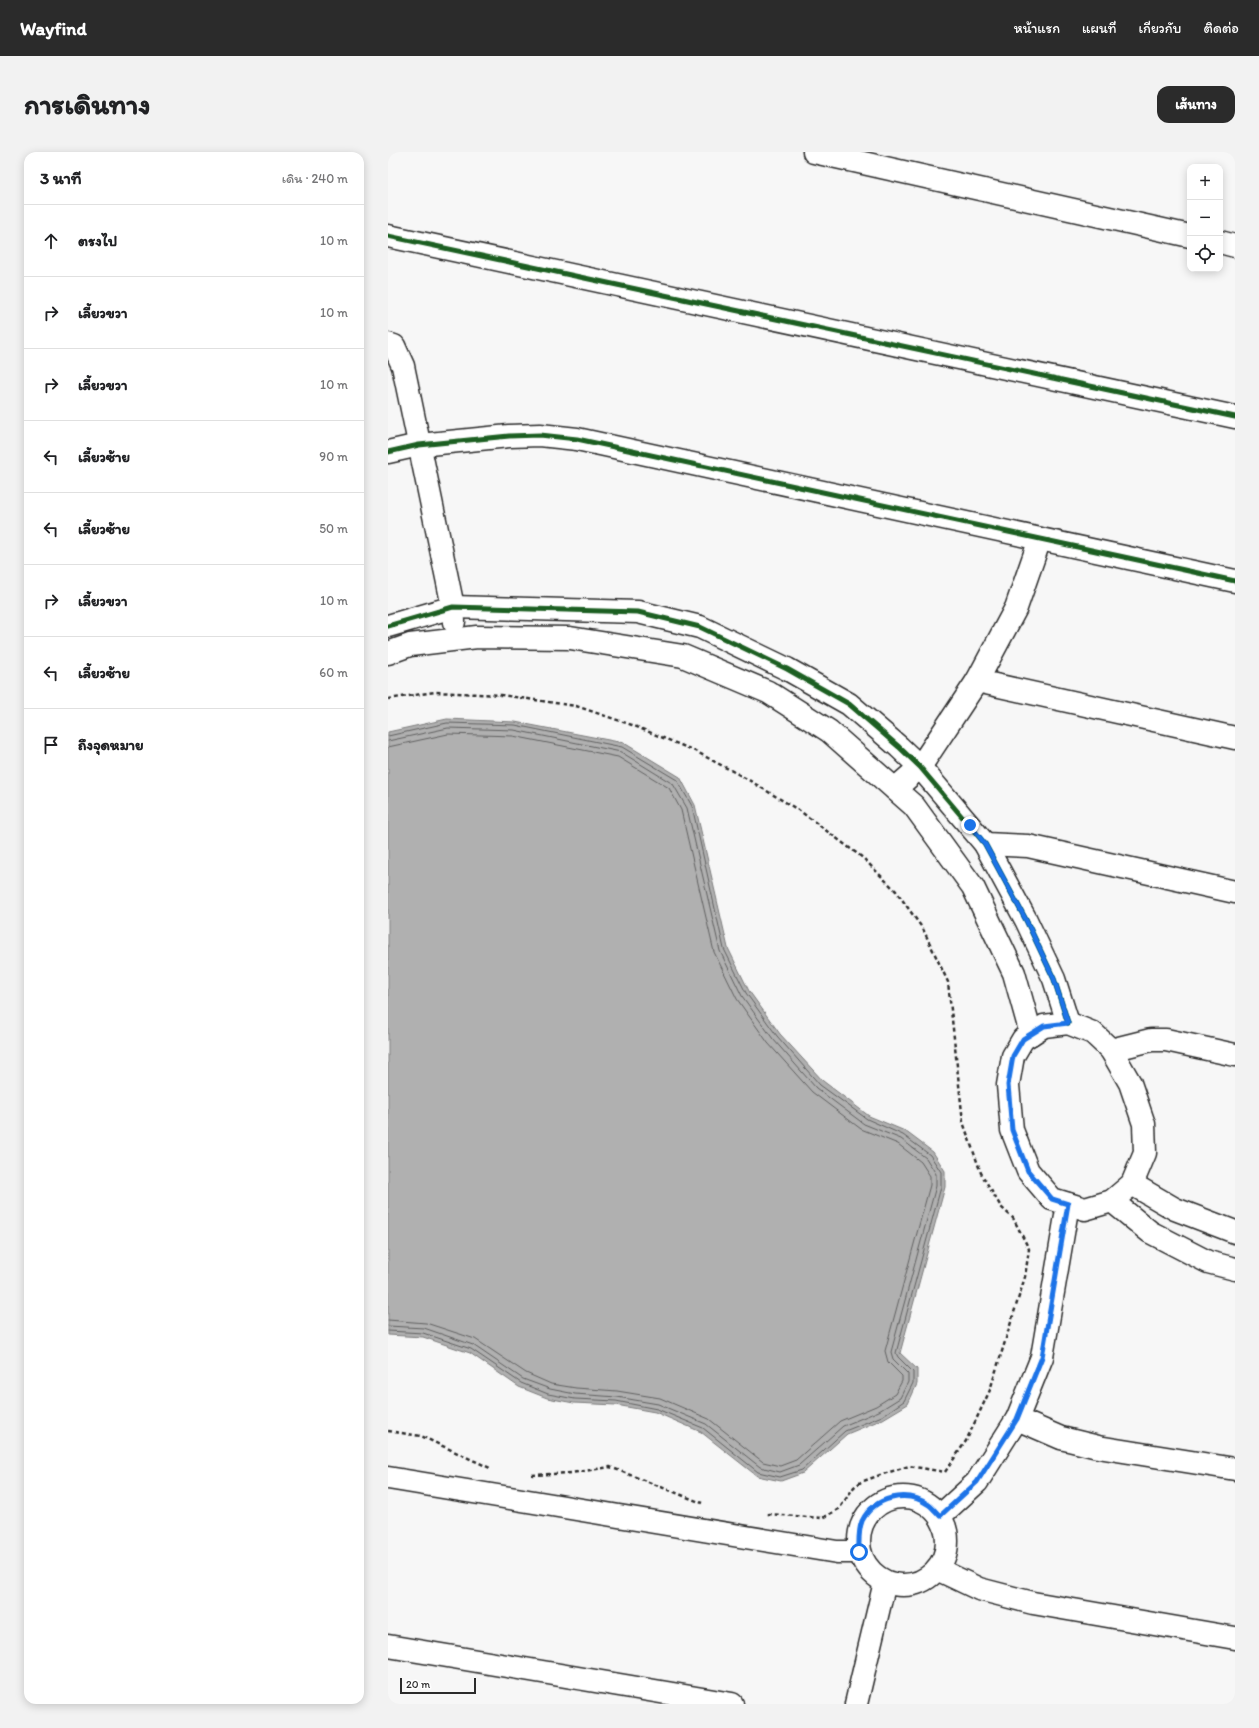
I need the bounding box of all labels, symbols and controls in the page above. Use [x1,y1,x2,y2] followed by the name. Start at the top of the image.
[20,17,87,40] text: Wayfind
[1014,20,1060,37] text: หน้าแรก
[1082,20,1117,37] text: แผนที่
[1139,20,1182,37] text: เกี่ยวกับ
[1204,20,1239,37] text: ติดต่อ
[1157,86,1235,123] button: เส้นทาง
[24,87,150,121] text: การเดินทาง
[1187,164,1223,272] map controls
[1187,164,1223,200] button: +
[40,168,82,188] text: 3 นาที
[282,171,348,186] text: เดิน · 240 m
[1187,200,1223,236] button: −
[40,230,62,252] icon: ahead
[78,232,117,250] text: ตรงไป
[320,233,348,248] text: 10 m
[1187,236,1223,272] button: locate
[40,302,62,324] icon: right
[78,304,128,322] text: เลี้ยวขวา
[320,305,348,320] text: 10 m
[40,374,62,396] icon: right
[78,376,128,394] text: เลี้ยวขวา
[320,377,348,392] text: 10 m
[40,446,62,468] icon: left
[78,448,130,466] text: เลี้ยวซ้าย
[319,449,348,464] text: 90 m
[40,518,62,540] icon: left
[78,520,130,538] text: เลี้ยวซ้าย
[319,521,348,536] text: 50 m
[40,590,62,612] icon: right
[78,592,128,610] text: เลี้ยวขวา
[320,593,348,608] text: 10 m
[40,662,62,684] icon: left
[78,664,130,682] text: เลี้ยวซ้าย
[319,665,348,680] text: 60 m
[40,734,62,756] icon: arrive
[78,736,144,754] text: ถึงจุดหมาย
[961,816,979,834] route end
[850,1543,868,1561] route start
[400,1676,476,1695] scale bar
[406,1678,430,1691] text: 20 m

